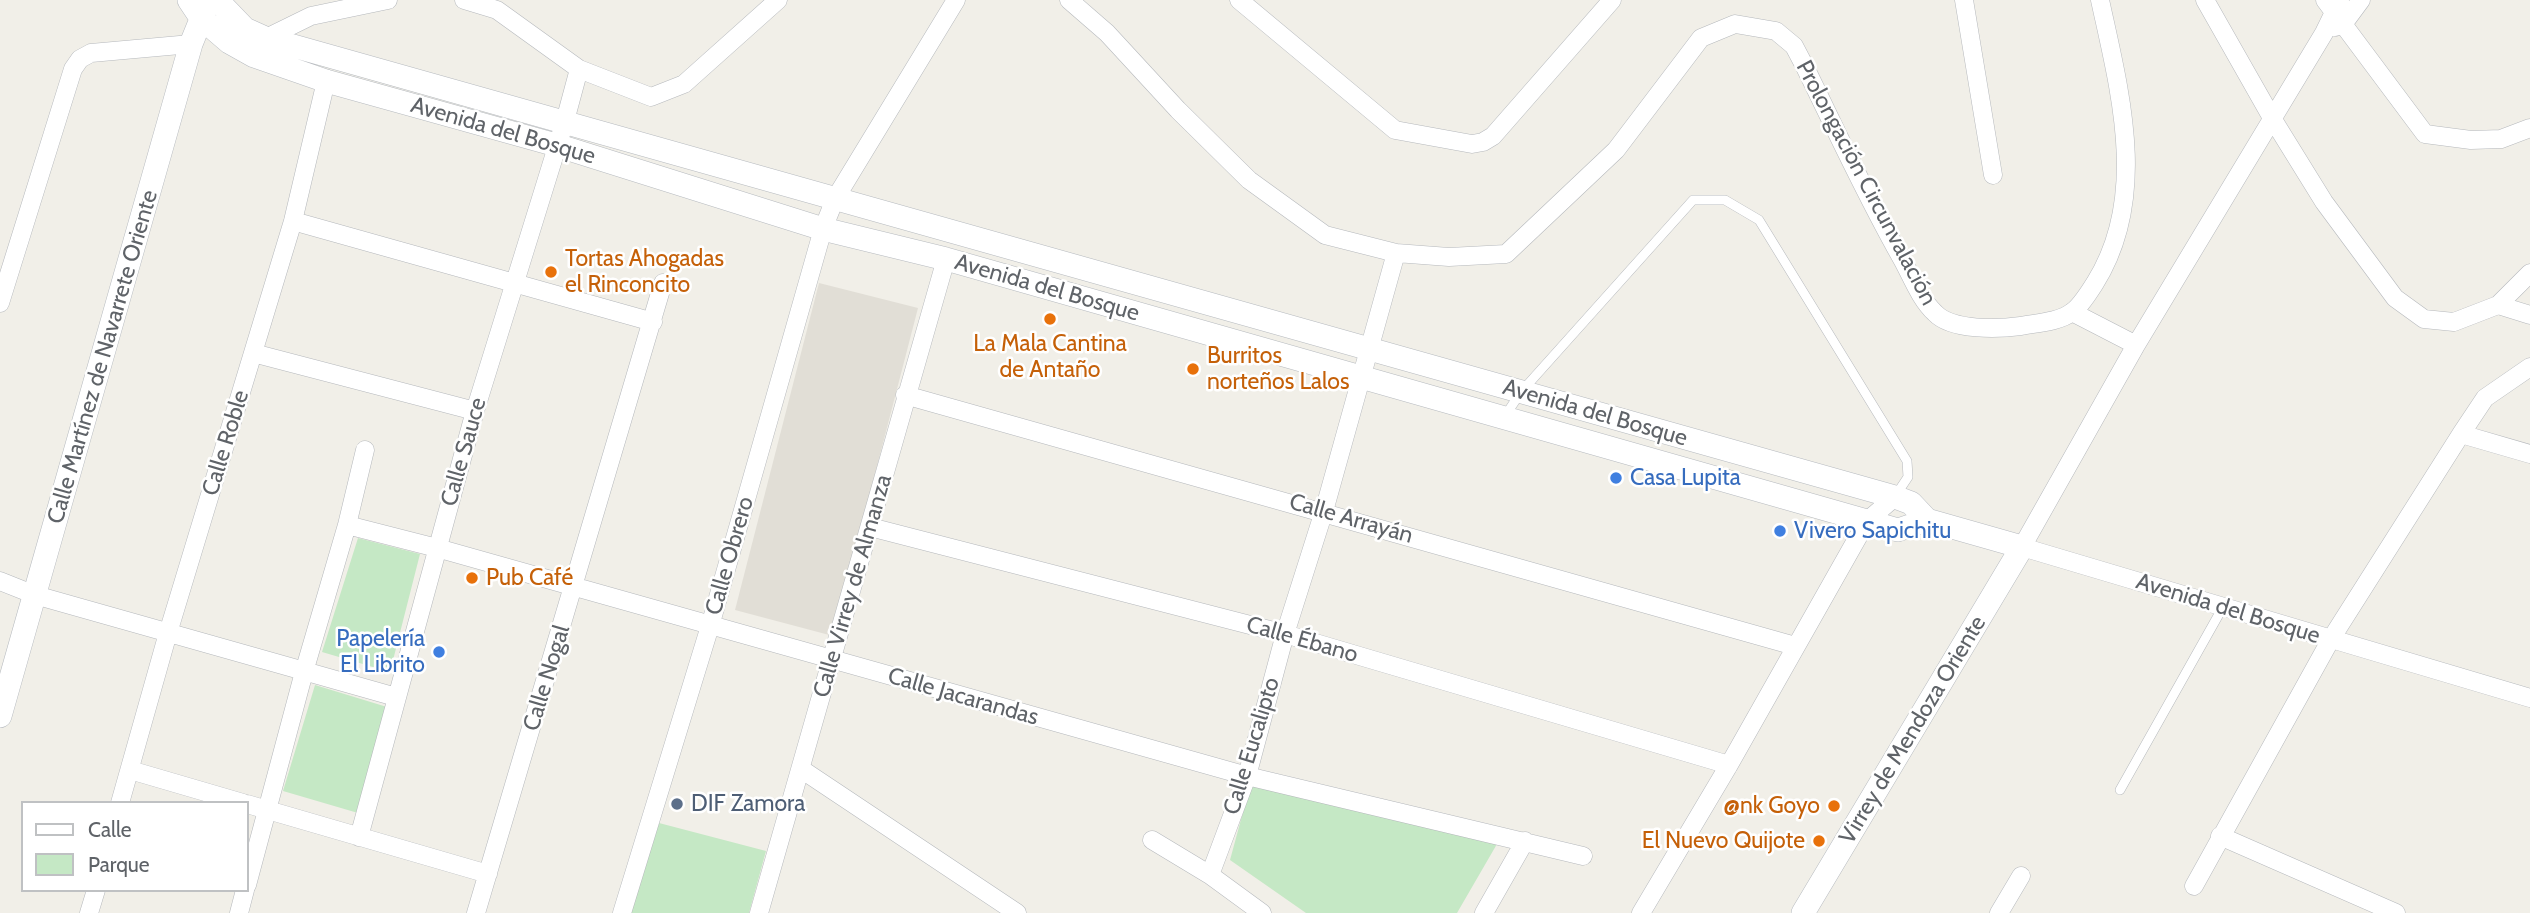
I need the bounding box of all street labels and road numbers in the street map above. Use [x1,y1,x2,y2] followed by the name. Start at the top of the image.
[1790,56,1942,310] street label: Prolongación Circunvalación
[408,91,598,171] street label: Avenida del Bosque
[42,187,164,527] street label: Calle Martínez de Navarrete Oriente
[952,248,1142,328] street label: Avenida del Bosque
[1500,373,1690,453] street label: Avenida del Bosque
[197,387,255,499] street label: Calle Roble
[435,395,493,509] street label: Calle Sauce
[808,471,898,701] street label: Calle Virrey de Almanza
[1286,488,1416,550] street label: Calle Arrayán
[700,494,760,618] street label: Calle Obrero
[2133,568,2323,650] street label: Avenida del Bosque
[1243,611,1361,669] street label: Calle Ébano
[1834,611,1992,849] street label: Virrey de Mendoza Oriente
[518,622,576,734] street label: Calle Nogal
[885,662,1041,732] street label: Calle Jacarandas
[1218,674,1286,818] street label: Calle Eucalipto

